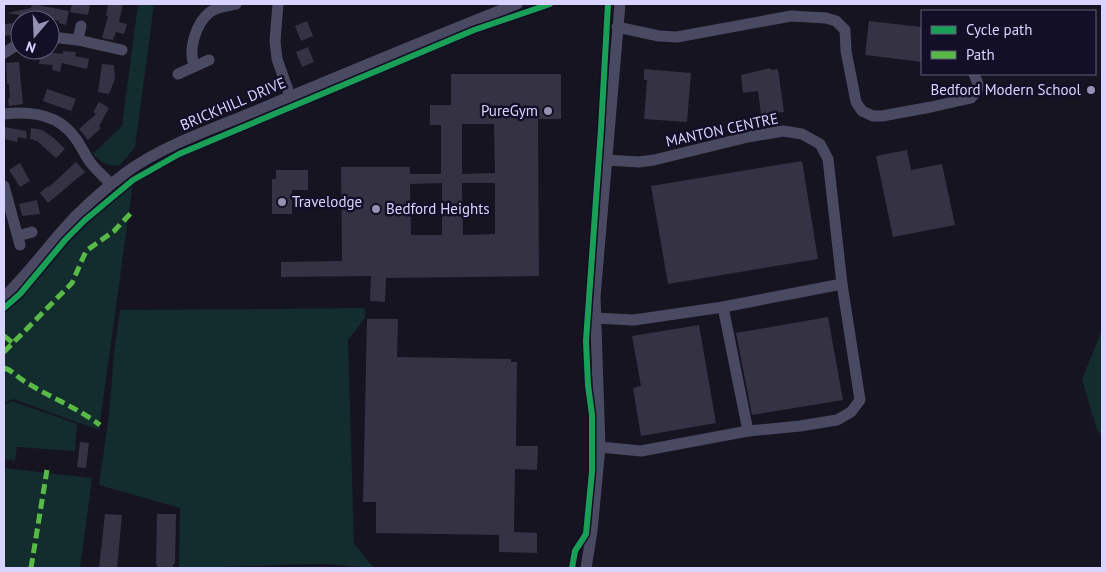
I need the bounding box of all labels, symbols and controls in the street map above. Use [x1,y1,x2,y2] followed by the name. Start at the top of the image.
[10,10,60,60] north arrow
[921,10,1096,75] legend
[966,20,1032,39] text: Cycle path
[23,37,38,57] text: N
[966,45,995,64] text: Path
[177,73,288,134] street label: BRICKHILL DRIVE
[930,80,1082,99] place label: Bedford Modern School
[1085,84,1097,96] marker: Bedford Modern School
[481,101,538,120] place label: PureGym
[542,105,554,117] marker: PureGym
[664,108,780,151] street label: MANTON CENTRE
[292,192,362,211] place label: Travelodge
[276,196,288,208] marker: Travelodge
[386,199,490,218] place label: Bedford Heights
[370,203,382,215] marker: Bedford Heights

